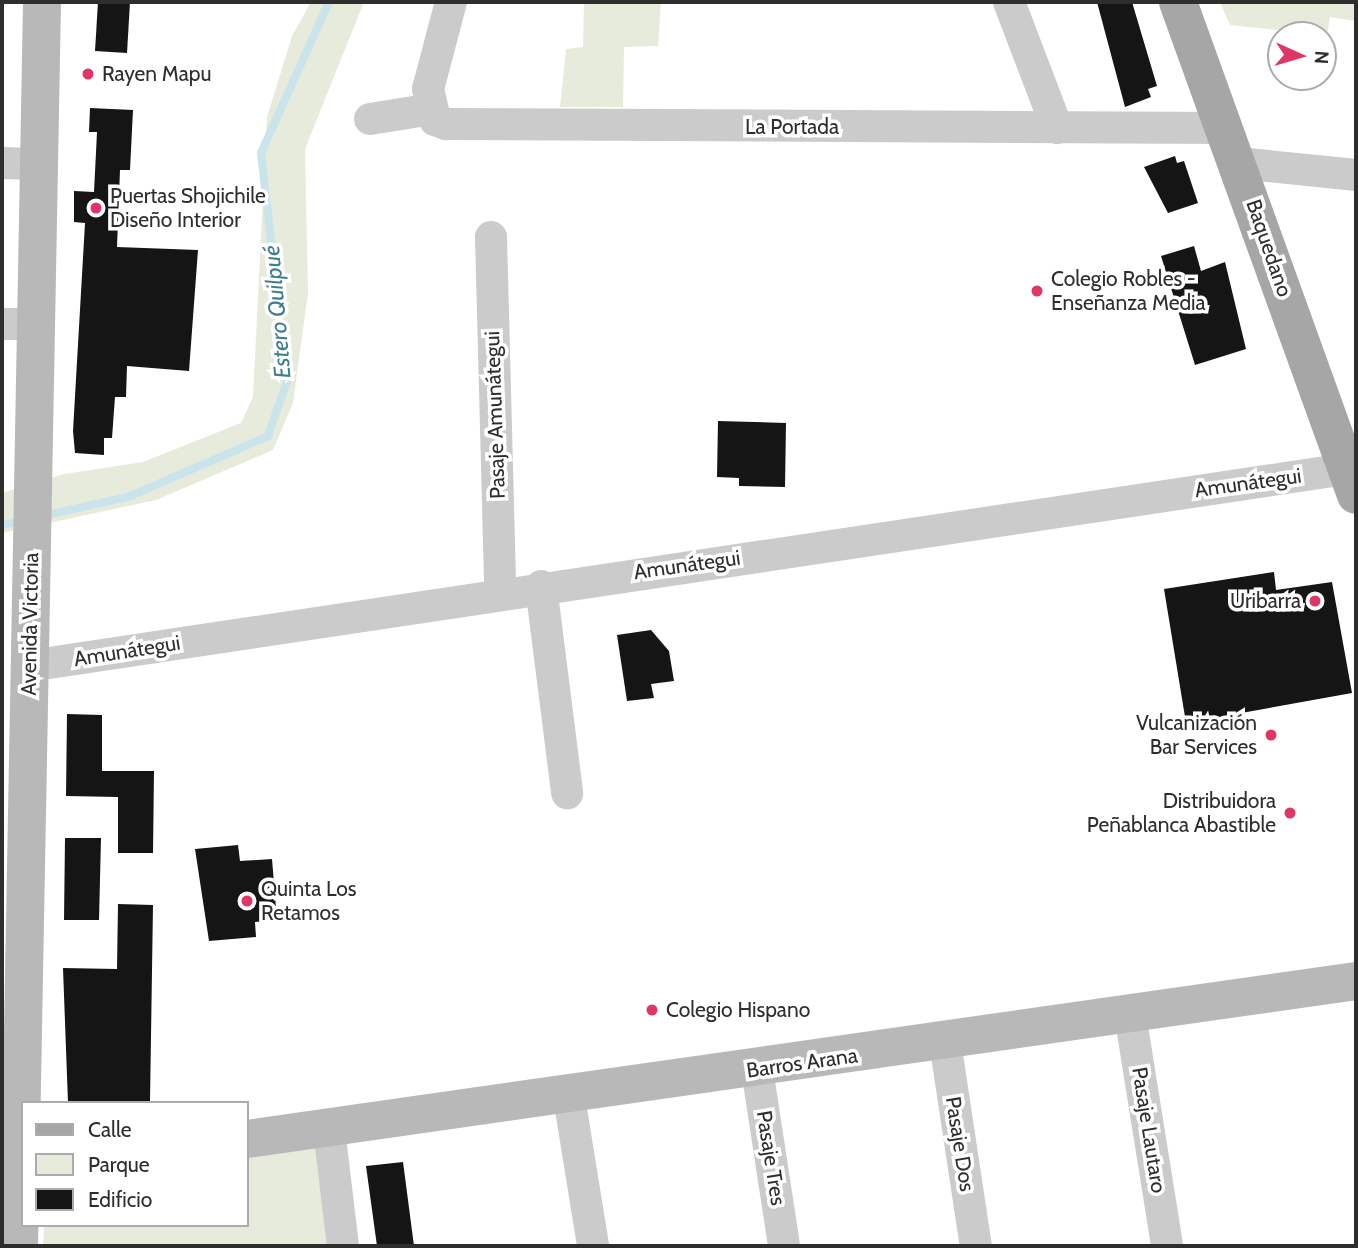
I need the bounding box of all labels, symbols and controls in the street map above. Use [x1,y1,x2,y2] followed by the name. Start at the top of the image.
[1267,21,1337,91] north arrow
[1310,50,1333,65] text: N
[102,61,212,87] place label: Rayen Mapu
[80,66,96,82] marker: Rayen Mapu
[745,114,839,140] street label: La Portada
[110,183,266,233] place label: Puertas Shojichile Diseño Interior
[1241,196,1297,300] street label: Baquedano
[88,200,104,216] marker: Puertas Shojichile Diseño Interior
[257,244,297,380] water label: Estero Quilpué
[1051,266,1206,316] place label: Colegio Robles - Enseñanza Media
[1029,283,1045,299] marker: Colegio Robles - Enseñanza Media
[479,331,511,499] street label: Pasaje Amunátegui
[1193,463,1303,503] street label: Amunátegui
[632,545,742,585] street label: Amunátegui
[16,552,44,696] street label: Avenida Victoria
[1230,588,1301,614] place label: Uribarra
[1307,593,1323,609] marker: Uribarra
[72,630,182,672] street label: Amunátegui
[1136,710,1257,760] place label: Vulcanización Bar Services
[1263,727,1279,743] marker: Vulcanización Bar Services
[1087,788,1276,838] place label: Distribuidora Peñablanca Abastible
[1282,805,1298,821] marker: Distribuidora Peñablanca Abastible
[261,876,357,926] place label: Quinta Los Retamos
[239,893,255,909] marker: Quinta Los Retamos
[666,997,810,1023] place label: Colegio Hispano
[644,1002,660,1018] marker: Colegio Hispano
[745,1043,859,1083] street label: Barros Arana
[1127,1065,1171,1195] street label: Pasaje Lautaro
[940,1095,980,1193] street label: Pasaje Dos
[21,1101,248,1227] legend
[751,1109,791,1207] street label: Pasaje Tres
[88,1117,132,1142] text: Calle
[88,1152,150,1177] text: Parque
[88,1187,152,1212] text: Edificio

